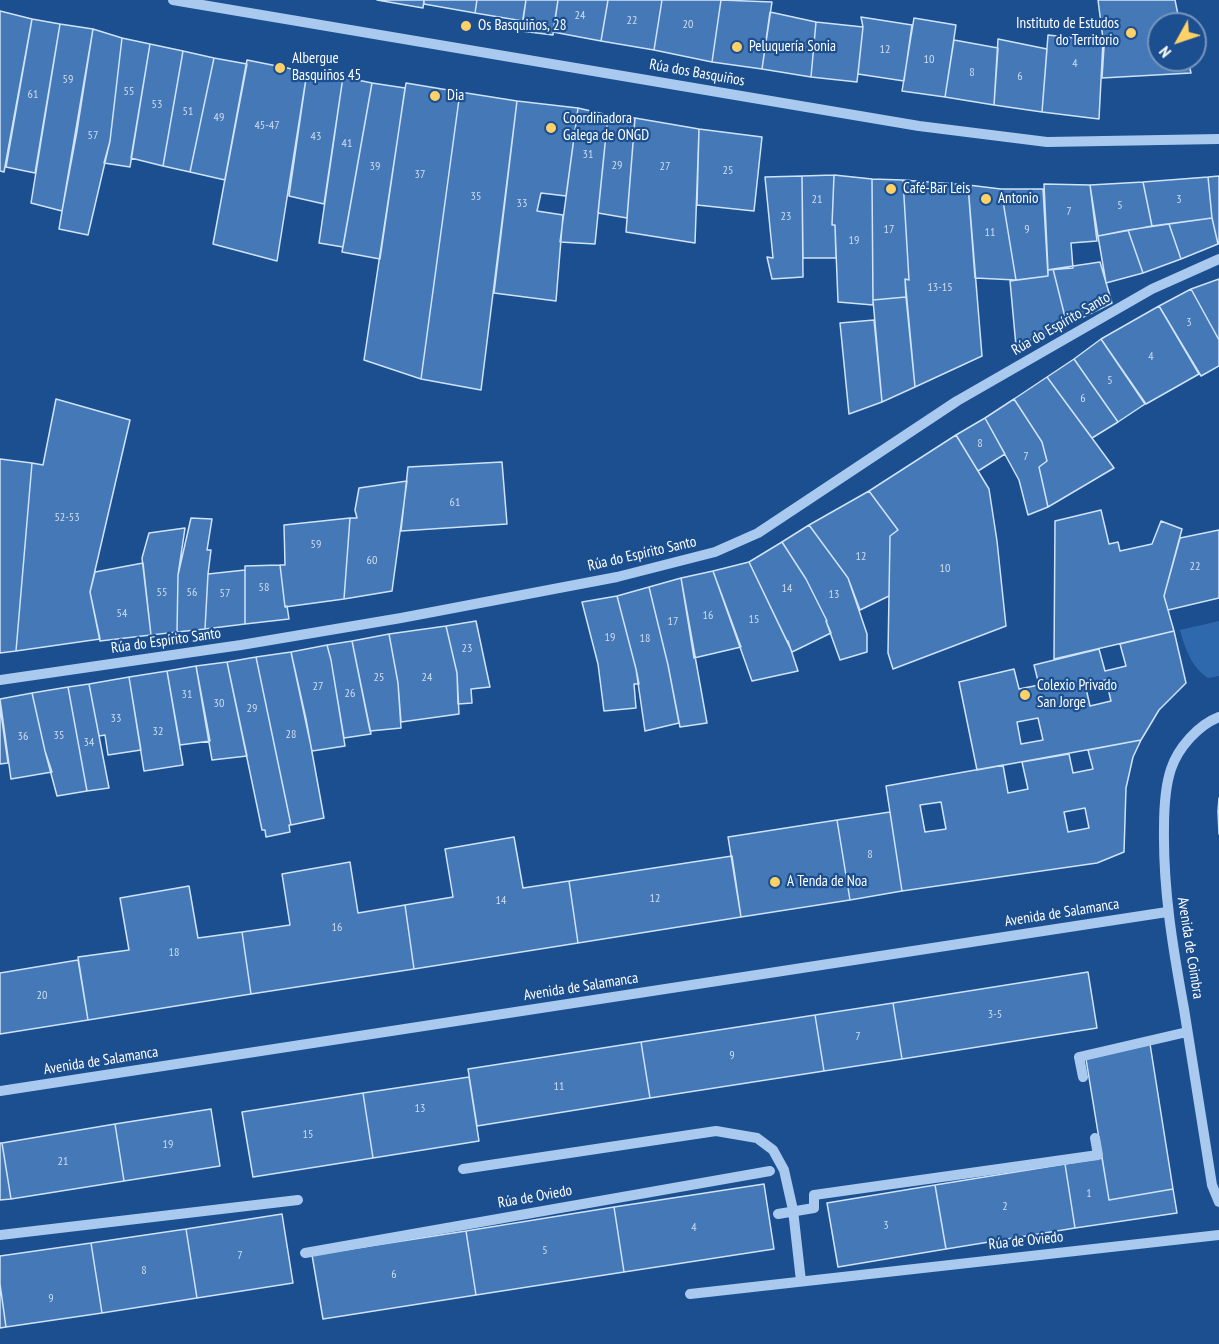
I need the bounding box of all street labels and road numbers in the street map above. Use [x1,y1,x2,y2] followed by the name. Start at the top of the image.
[648,56,746,90] street label: Rúa dos Basquiños
[1009,288,1113,360] street label: Rúa do Espírito Santo
[586,533,698,575] street label: Rúa do Espírito Santo
[110,624,222,658] street label: Rúa do Espírito Santo
[1003,895,1121,931] street label: Avenida de Salamanca
[1173,896,1207,1000] street label: Avenida de Coimbra
[522,969,640,1005] street label: Avenida de Salamanca
[42,1043,160,1079] street label: Avenida de Salamanca
[496,1182,574,1212] street label: Rúa de Oviedo
[988,1228,1064,1254] street label: Rúa de Oviedo

